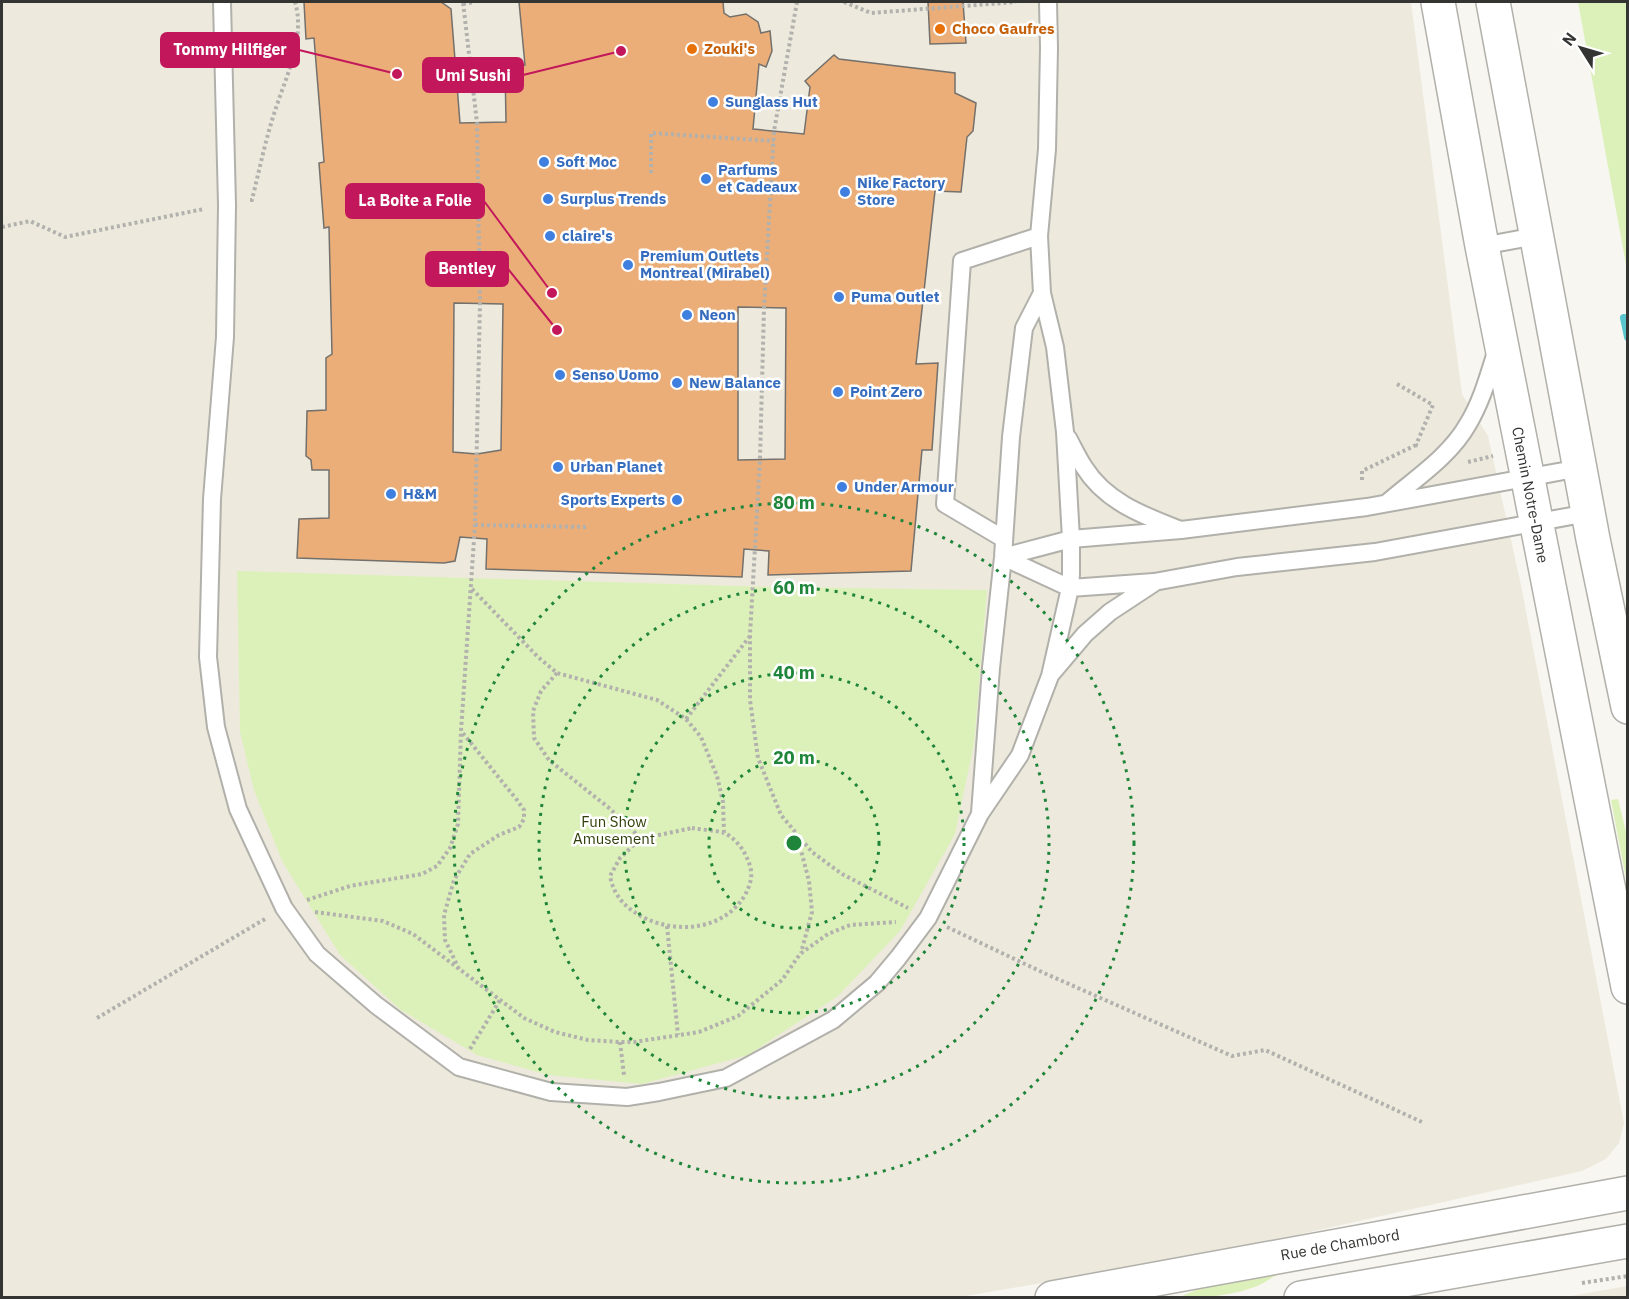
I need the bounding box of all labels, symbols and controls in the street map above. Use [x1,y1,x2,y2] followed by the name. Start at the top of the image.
[1551,18,1611,78] north arrow
[952,19,1055,38] place label: Choco Gaufres
[933,22,947,36] marker: Choco Gaufres
[1558,28,1580,50] text: N
[161,33,299,67] callout: Tommy Hilfiger
[173,39,287,59] text: Tommy Hilfiger
[704,39,755,58] place label: Zouki's
[685,42,699,56] marker: Zouki's
[423,58,523,92] callout: Umi Sushi
[435,65,511,85] text: Umi Sushi
[725,92,818,111] place label: Sunglass Hut
[706,95,720,109] marker: Sunglass Hut
[556,152,617,171] place label: Soft Moc
[537,155,551,169] marker: Soft Moc
[718,160,798,196] place label: Parfums et Cadeaux
[699,172,713,186] marker: Parfums et Cadeaux
[857,173,945,209] place label: Nike Factory Store
[346,184,484,218] callout: La Boite a Folie
[838,185,852,199] marker: Nike Factory Store
[560,189,667,208] place label: Surplus Trends
[358,190,472,210] text: La Boite a Folie
[541,192,555,206] marker: Surplus Trends
[562,226,613,245] place label: claire's
[543,229,557,243] marker: claire's
[640,246,770,282] place label: Premium Outlets Montreal (Mirabel)
[426,252,508,286] callout: Bentley
[438,258,496,278] text: Bentley
[621,258,635,272] marker: Premium Outlets Montreal (Mirabel)
[851,287,940,306] place label: Puma Outlet
[832,290,846,304] marker: Puma Outlet
[699,305,736,324] place label: Neon
[680,308,694,322] marker: Neon
[572,365,659,384] place label: Senso Uomo
[553,368,567,382] marker: Senso Uomo
[689,373,781,392] place label: New Balance
[670,376,684,390] marker: New Balance
[850,382,922,401] place label: Point Zero
[831,385,845,399] marker: Point Zero
[1508,425,1553,565] street label: Chemin Notre-Dame
[570,457,663,476] place label: Urban Planet
[551,460,565,474] marker: Urban Planet
[854,477,954,496] place label: Under Armour
[835,480,849,494] marker: Under Armour
[403,484,437,503] place label: H&M
[384,487,398,501] marker: H&M
[561,490,665,509] place label: Sports Experts
[773,491,815,514] text: 80 m
[670,493,684,507] marker: Sports Experts
[773,576,815,599] text: 60 m
[773,661,815,684] text: 40 m
[773,746,815,769] text: 20 m
[573,812,655,848] park label: Fun Show Amusement
[784,833,804,853] centre of rings
[1279,1225,1401,1264] street label: Rue de Chambord

